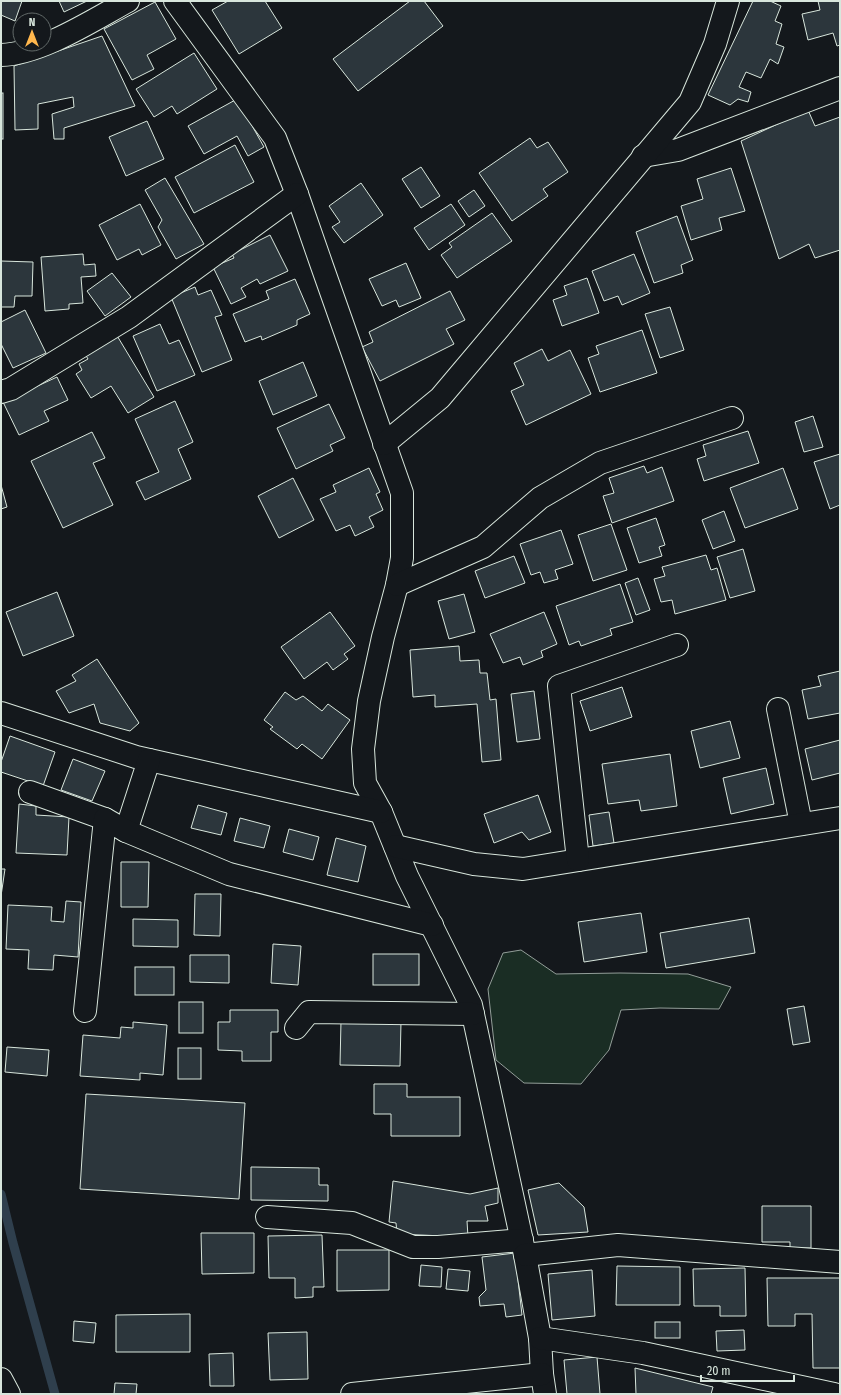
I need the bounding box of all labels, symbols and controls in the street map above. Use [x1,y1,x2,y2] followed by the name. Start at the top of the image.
[12,12,52,52] north arrow
[29,16,35,29] text: N
[701,1357,794,1383] scale bar
[707,1364,731,1378] text: 20 m

